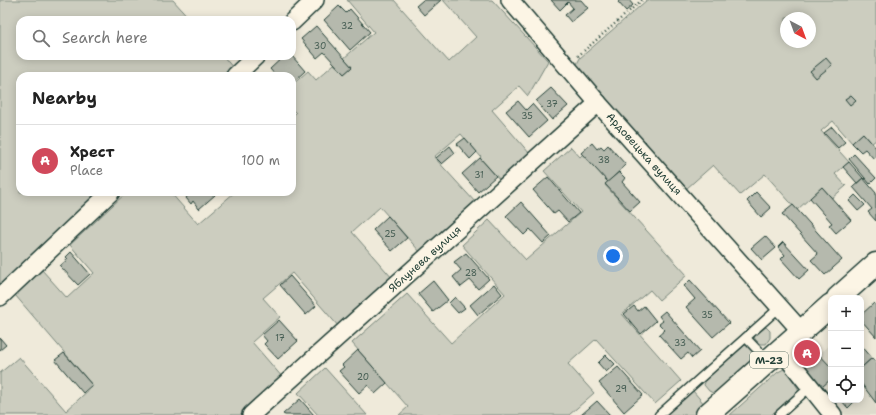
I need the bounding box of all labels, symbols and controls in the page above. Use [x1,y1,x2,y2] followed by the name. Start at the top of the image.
[780,12,816,48] north arrow
[16,16,296,60] search box
[341,20,353,32] house number: 32
[30,27,52,49] icon: search
[62,28,148,48] text: Search here
[314,40,326,52] house number: 30
[32,87,97,109] text: Nearby
[546,98,558,110] house number: 37
[521,110,533,122] house number: 35
[603,110,685,198] street label: Ардовецька вулиця
[70,142,115,162] text: Хрест
[40,152,50,169] text: A
[241,152,280,169] text: 100 m
[598,154,610,166] house number: 38
[70,162,103,179] text: Place
[474,169,484,181] house number: 31
[385,222,465,296] street label: Яблунева вулиця
[384,228,396,240] house number: 25
[603,246,623,266] your location
[465,267,477,279] house number: 28
[828,295,864,403] map controls
[828,295,864,331] button: +
[701,309,713,321] house number: 35
[828,331,864,367] button: −
[275,332,285,344] house number: 17
[674,337,686,349] house number: 33
[794,338,820,368] pin: A
[750,352,788,368] road number: М-23
[828,367,864,403] button: locate
[357,371,369,383] house number: 20
[615,383,627,395] house number: 29

